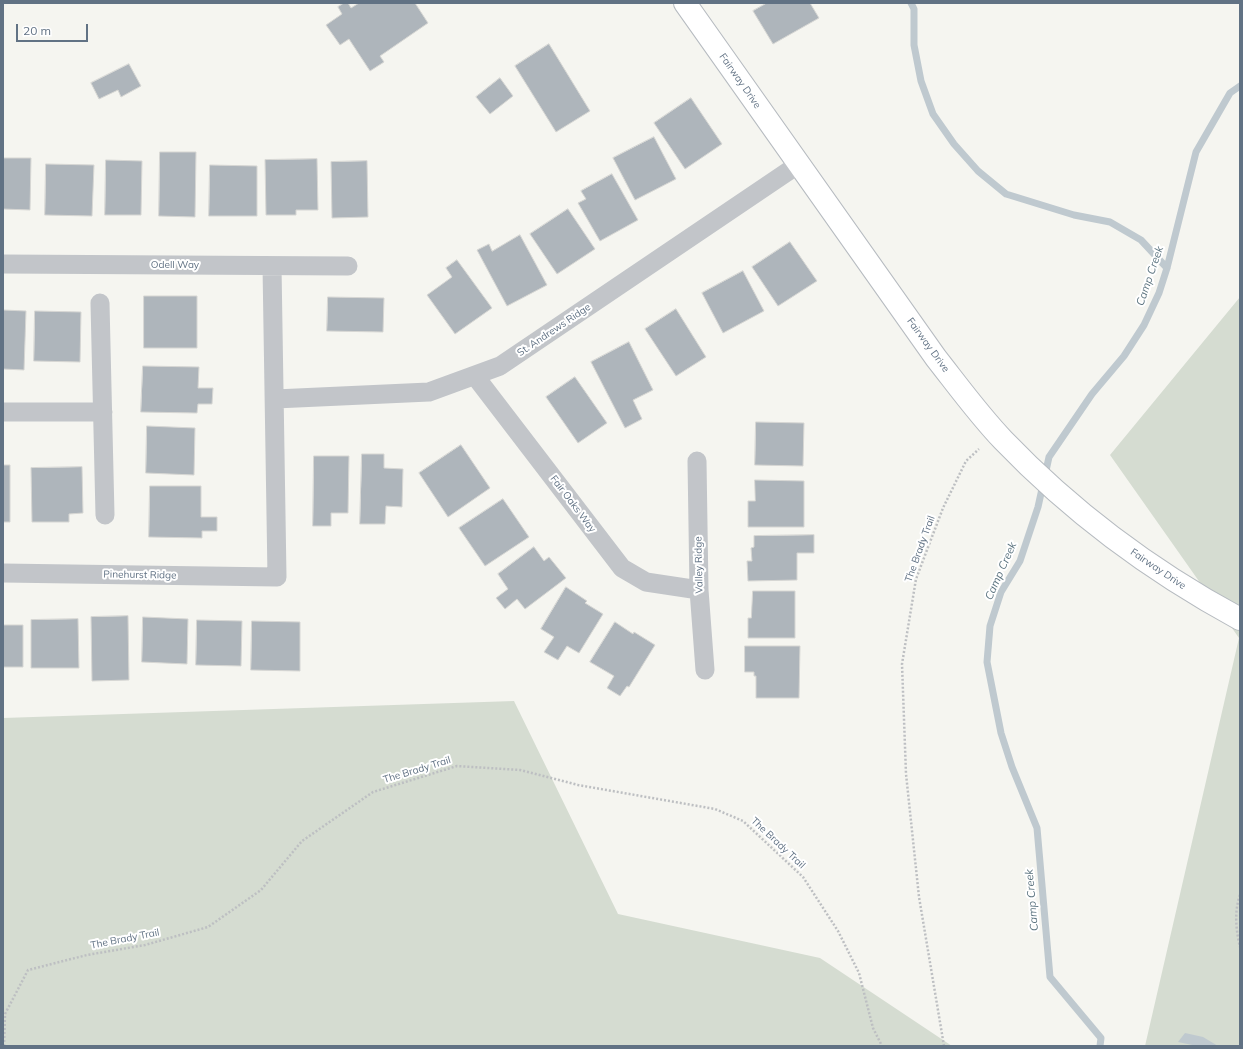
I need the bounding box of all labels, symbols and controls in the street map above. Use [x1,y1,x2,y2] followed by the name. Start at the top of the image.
[18,16,90,42] scale bar
[23,23,51,38] text: 20 m
[717,51,763,111] street label: Fairway Drive
[1134,244,1166,308] water label: Camp Creek
[151,259,199,271] street label: Odell Way
[515,301,593,359] street label: St. Andrews Ridge
[904,315,952,375] street label: Fairway Drive
[548,473,598,535] street label: Fair Oaks Way
[902,514,938,584] street label: The Brady Trail
[693,536,705,594] street label: Valley Ridge
[982,540,1020,602] water label: Camp Creek
[1128,546,1188,592] street label: Fairway Drive
[103,568,177,582] street label: Pinehurst Ridge
[382,754,452,786] street label: The Brady Trail
[748,815,808,871] street label: The Brady Trail
[1023,868,1041,932] water label: Camp Creek
[90,926,160,952] street label: The Brady Trail

